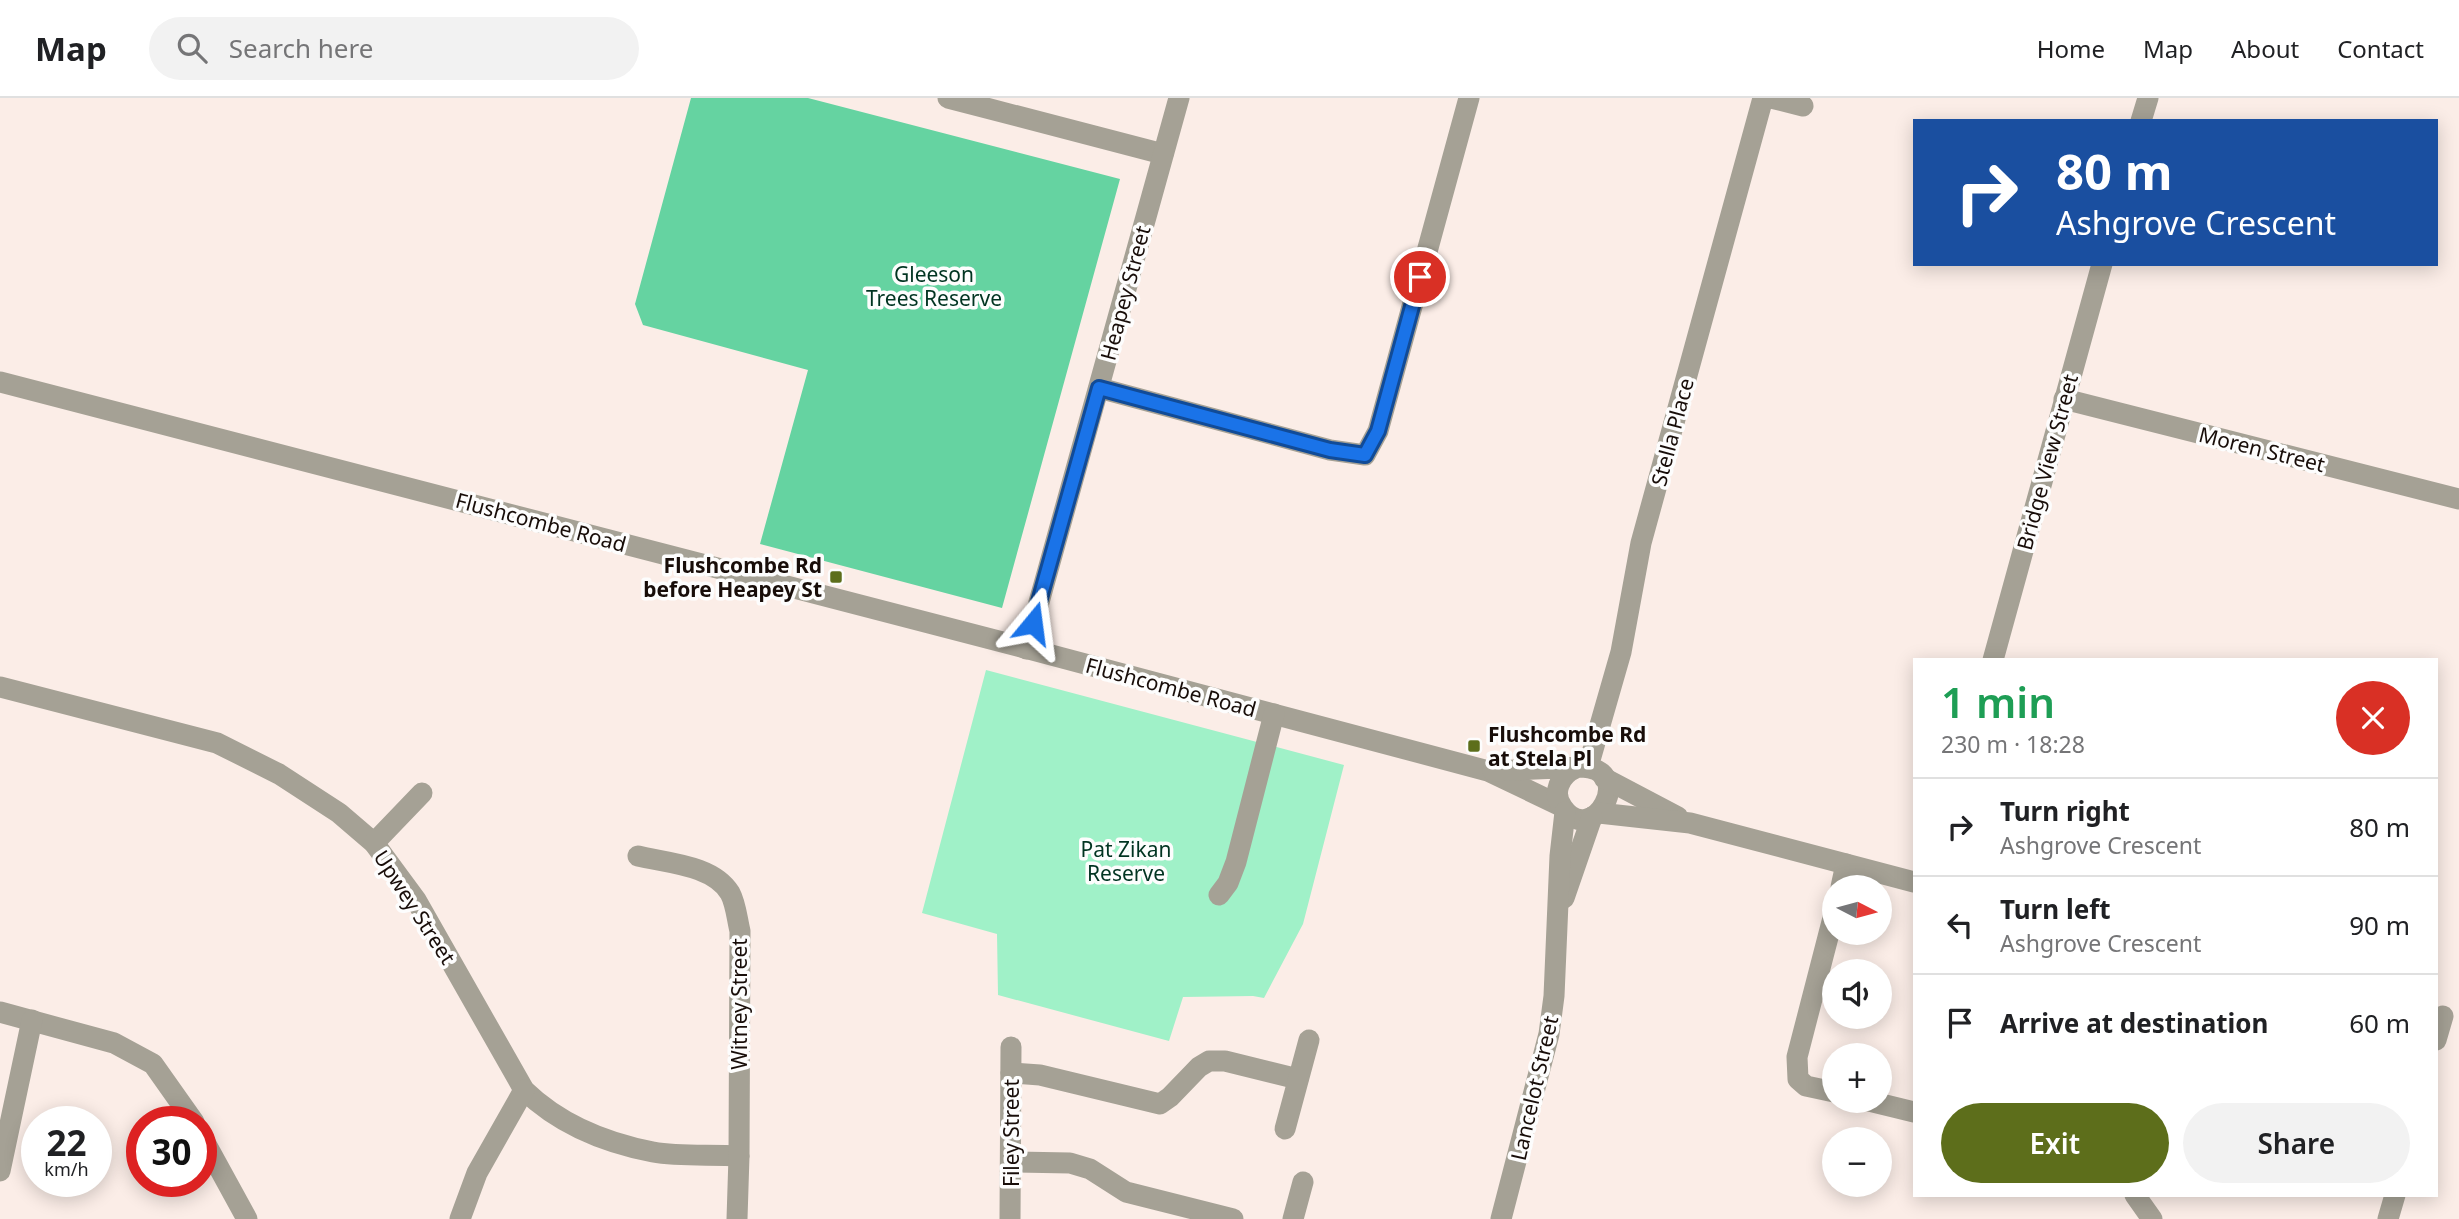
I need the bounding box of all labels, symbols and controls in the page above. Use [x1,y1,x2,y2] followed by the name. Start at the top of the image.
[149,17,639,80] search box
[35,26,107,71] text: Map
[173,29,211,67] icon: search
[229,30,373,66] text: Search here
[2037,32,2105,65] text: Home
[2143,32,2193,65] text: Map
[2231,32,2299,65] text: About
[2337,32,2424,65] text: Contact
[2056,138,2173,204] text: 80 m
[1941,147,2032,238] icon: right
[2056,201,2336,244] text: Ashgrove Crescent
[1094,222,1157,363] street label: Heapey Street
[1390,247,1450,307] pin
[1401,258,1439,296] icon: arrive
[866,260,1002,312] park label: Gleeson Trees Reserve
[2010,371,2084,553] street label: Bridge View Street
[1644,375,1700,489] street label: Stella Place
[2196,420,2328,478] street label: Moren Street
[453,486,629,558] street label: Flushcombe Road
[643,551,822,603] place label: Flushcombe Rd before Heapey St
[828,569,844,585] marker: Flushcombe Rd before Heapey St
[996,586,1070,660] position arrow
[1083,651,1259,723] street label: Flushcombe Road
[1941,673,2055,730] text: 1 min
[2336,681,2410,755] button: close
[1488,720,1646,772] place label: Flushcombe Rd at Stela Pl
[1941,728,2085,760] text: 230 m · 18:28
[1466,738,1482,754] marker: Flushcombe Rd at Stela Pl
[2000,793,2130,829] text: Turn right
[1941,808,1979,846] icon: right
[2349,809,2410,845] text: 80 m
[2000,829,2201,861] text: Ashgrove Crescent
[1081,835,1171,887] park label: Pat Zikan Reserve
[368,845,463,970] street label: Upwey Street
[1822,875,1892,945] north arrow
[1822,875,1892,1197] map controls
[2000,891,2111,927] text: Turn left
[1941,906,1979,944] icon: left
[2349,907,2410,943] text: 90 m
[2000,927,2201,959] text: Ashgrove Crescent
[725,938,753,1070] street label: Witney Street
[1822,959,1892,1029] button: sound
[1941,1004,1979,1042] icon: arrive
[2000,1005,2269,1041] text: Arrive at destination
[2349,1005,2410,1041] text: 60 m
[1504,1013,1564,1163] street label: Lancelot Street
[1822,1043,1892,1113] button: +
[997,1079,1025,1187] street label: Filey Street
[1941,1103,2169,1183] button: Exit
[2183,1103,2410,1183] button: Share
[126,1106,217,1197] speed limit sign: 30
[46,1119,87,1166] text: 22
[1822,1127,1892,1197] button: −
[44,1157,89,1181] text: km/h

